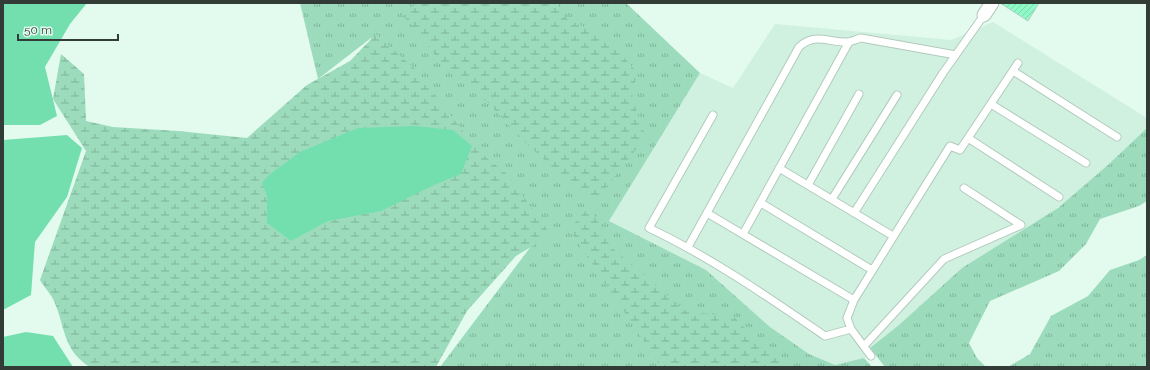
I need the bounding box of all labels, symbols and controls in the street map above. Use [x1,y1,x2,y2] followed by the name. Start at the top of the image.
[18,16,118,42] scale bar
[24,23,52,37] text: 50 m

